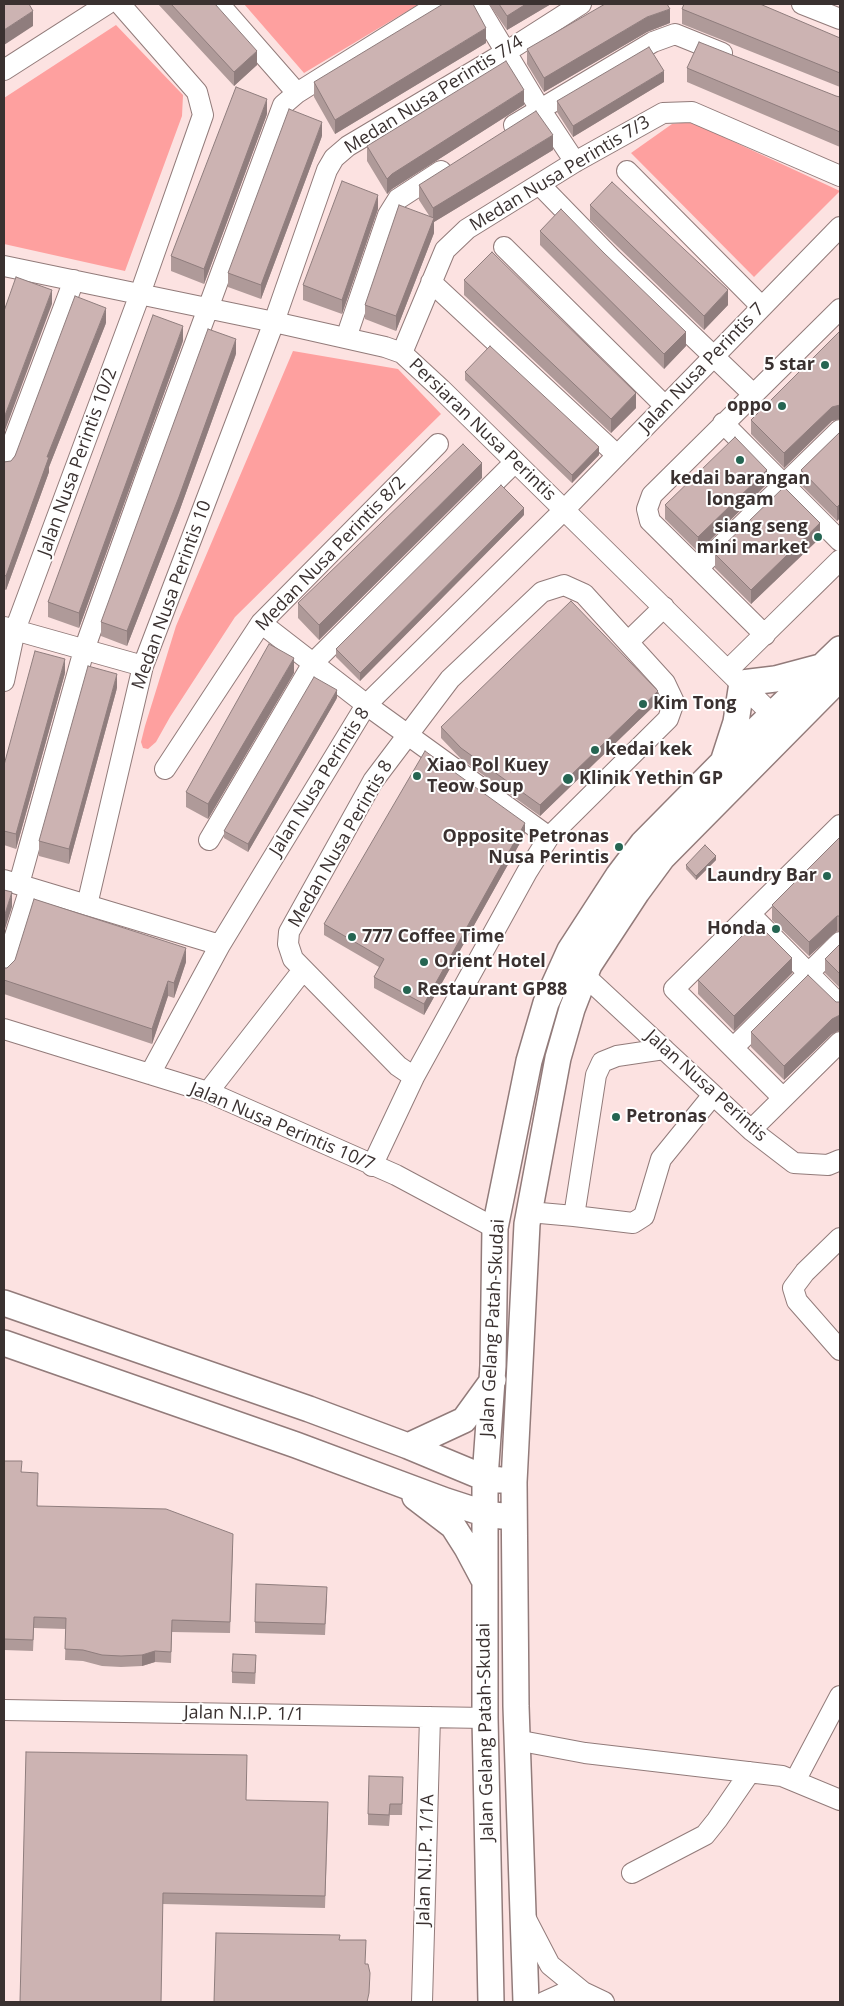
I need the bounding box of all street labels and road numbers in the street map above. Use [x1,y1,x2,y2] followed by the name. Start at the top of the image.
[341,31,527,159] street label: Medan Nusa Perintis 7/4
[466,112,654,236] street label: Medan Nusa Perintis 7/3
[635,299,769,437] street label: Jalan Nusa Perintis 7
[404,354,560,506] street label: Persiaran Nusa Perintis
[34,365,122,559] street label: Jalan Nusa Perintis 10/2
[252,472,410,636] street label: Medan Nusa Perintis 8/2
[128,498,216,692] street label: Medan Nusa Perintis 10
[265,704,375,860] street label: Jalan Nusa Perintis 8
[284,757,398,931] street label: Medan Nusa Perintis 8
[641,1026,771,1146] street label: Jalan Nusa Perintis
[186,1078,378,1176] street label: Jalan Nusa Perintis 10/7
[477,1218,509,1438] street label: Jalan Gelang Patah-Skudai
[473,1623,499,1841] street label: Jalan Gelang Patah-Skudai
[184,1702,304,1726] street label: Jalan N.I.P. 1/1
[413,1794,439,1926] street label: Jalan N.I.P. 1/1A

